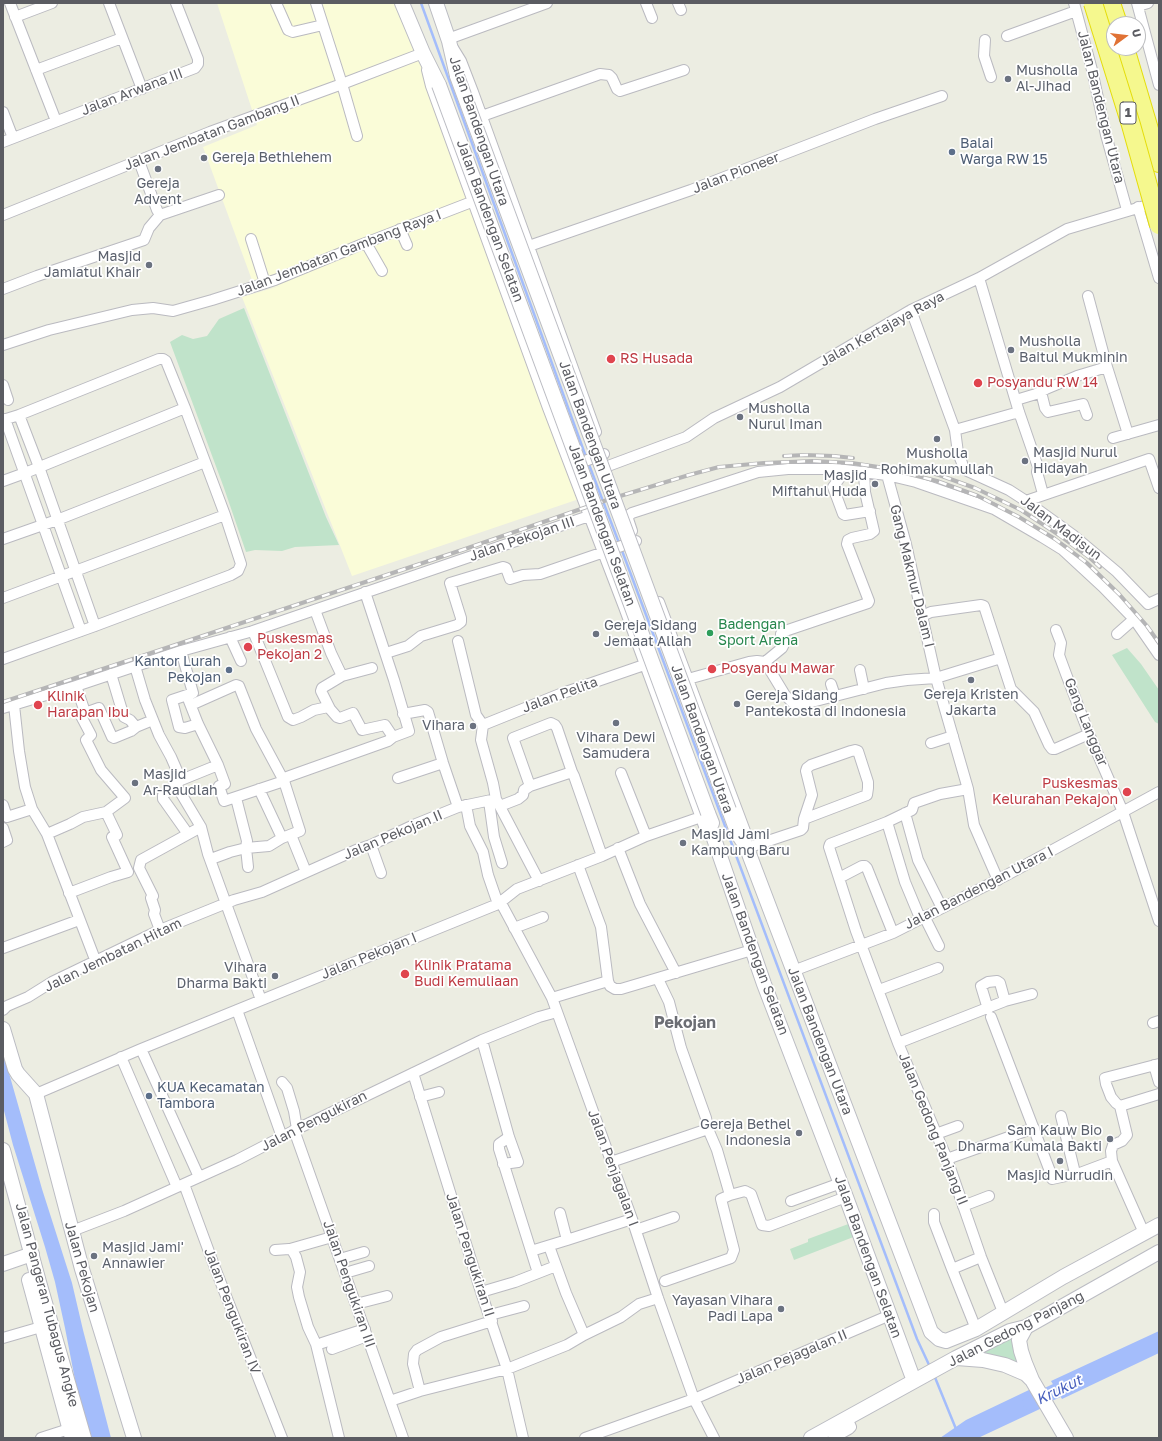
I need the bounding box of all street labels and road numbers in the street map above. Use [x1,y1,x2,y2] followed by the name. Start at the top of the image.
[1074,29,1128,185] street label: Jalan Bandengan Utara
[445,54,513,208] street label: Jalan Bandengan Utara
[79,65,185,119] street label: Jalan Arwana III
[122,92,302,174] street label: Jalan Jembatan Gambang II
[1120,102,1136,124] road number: 1
[453,138,527,304] street label: Jalan Bandengan Selatan
[690,149,782,197] street label: Jalan Pioneer
[234,206,444,300] street label: Jalan Jembatan Gambang Raya I
[817,288,947,370] street label: Jalan Kertajaya Raya
[555,358,625,512] street label: Jalan Bandengan Utara
[565,442,639,608] street label: Jalan Bandengan Selatan
[1017,492,1105,564] street label: Jalan Madisun
[886,503,938,649] street label: Gang Makmur Dalam I
[467,513,577,565] street label: Jalan Pekojan III
[667,662,737,816] street label: Jalan Bandengan Utara
[520,674,600,716] street label: Jalan Pelita
[1061,675,1111,769] street label: Gang Langgar
[341,807,445,863] street label: Jalan Pekojan II
[902,843,1056,933] street label: Jalan Bandengan Utara I
[718,871,792,1037] street label: Jalan Bandengan Selatan
[42,914,184,996] street label: Jalan Jembatan Hitam
[319,929,419,983] street label: Jalan Pekojan I
[784,965,856,1117] street label: Jalan Bandengan Utara
[895,1050,971,1208] street label: Jalan Gedong Panjang II
[258,1087,370,1155] street label: Jalan Pengukiran
[584,1107,642,1229] street label: Jalan Penjagalan I
[831,1174,905,1340] street label: Jalan Bandengan Selatan
[442,1191,498,1319] street label: Jalan Pengukiran II
[12,1201,82,1409] street label: Jalan Pangeran Tubagus Angke
[319,1218,379,1350] street label: Jalan Pengukiran III
[61,1220,103,1314] street label: Jalan Pekojan
[200,1246,264,1376] street label: Jalan Pengukiran IV
[945,1287,1087,1371] street label: Jalan Gedong Panjang
[734,1326,850,1388] street label: Jalan Pejagalan II

